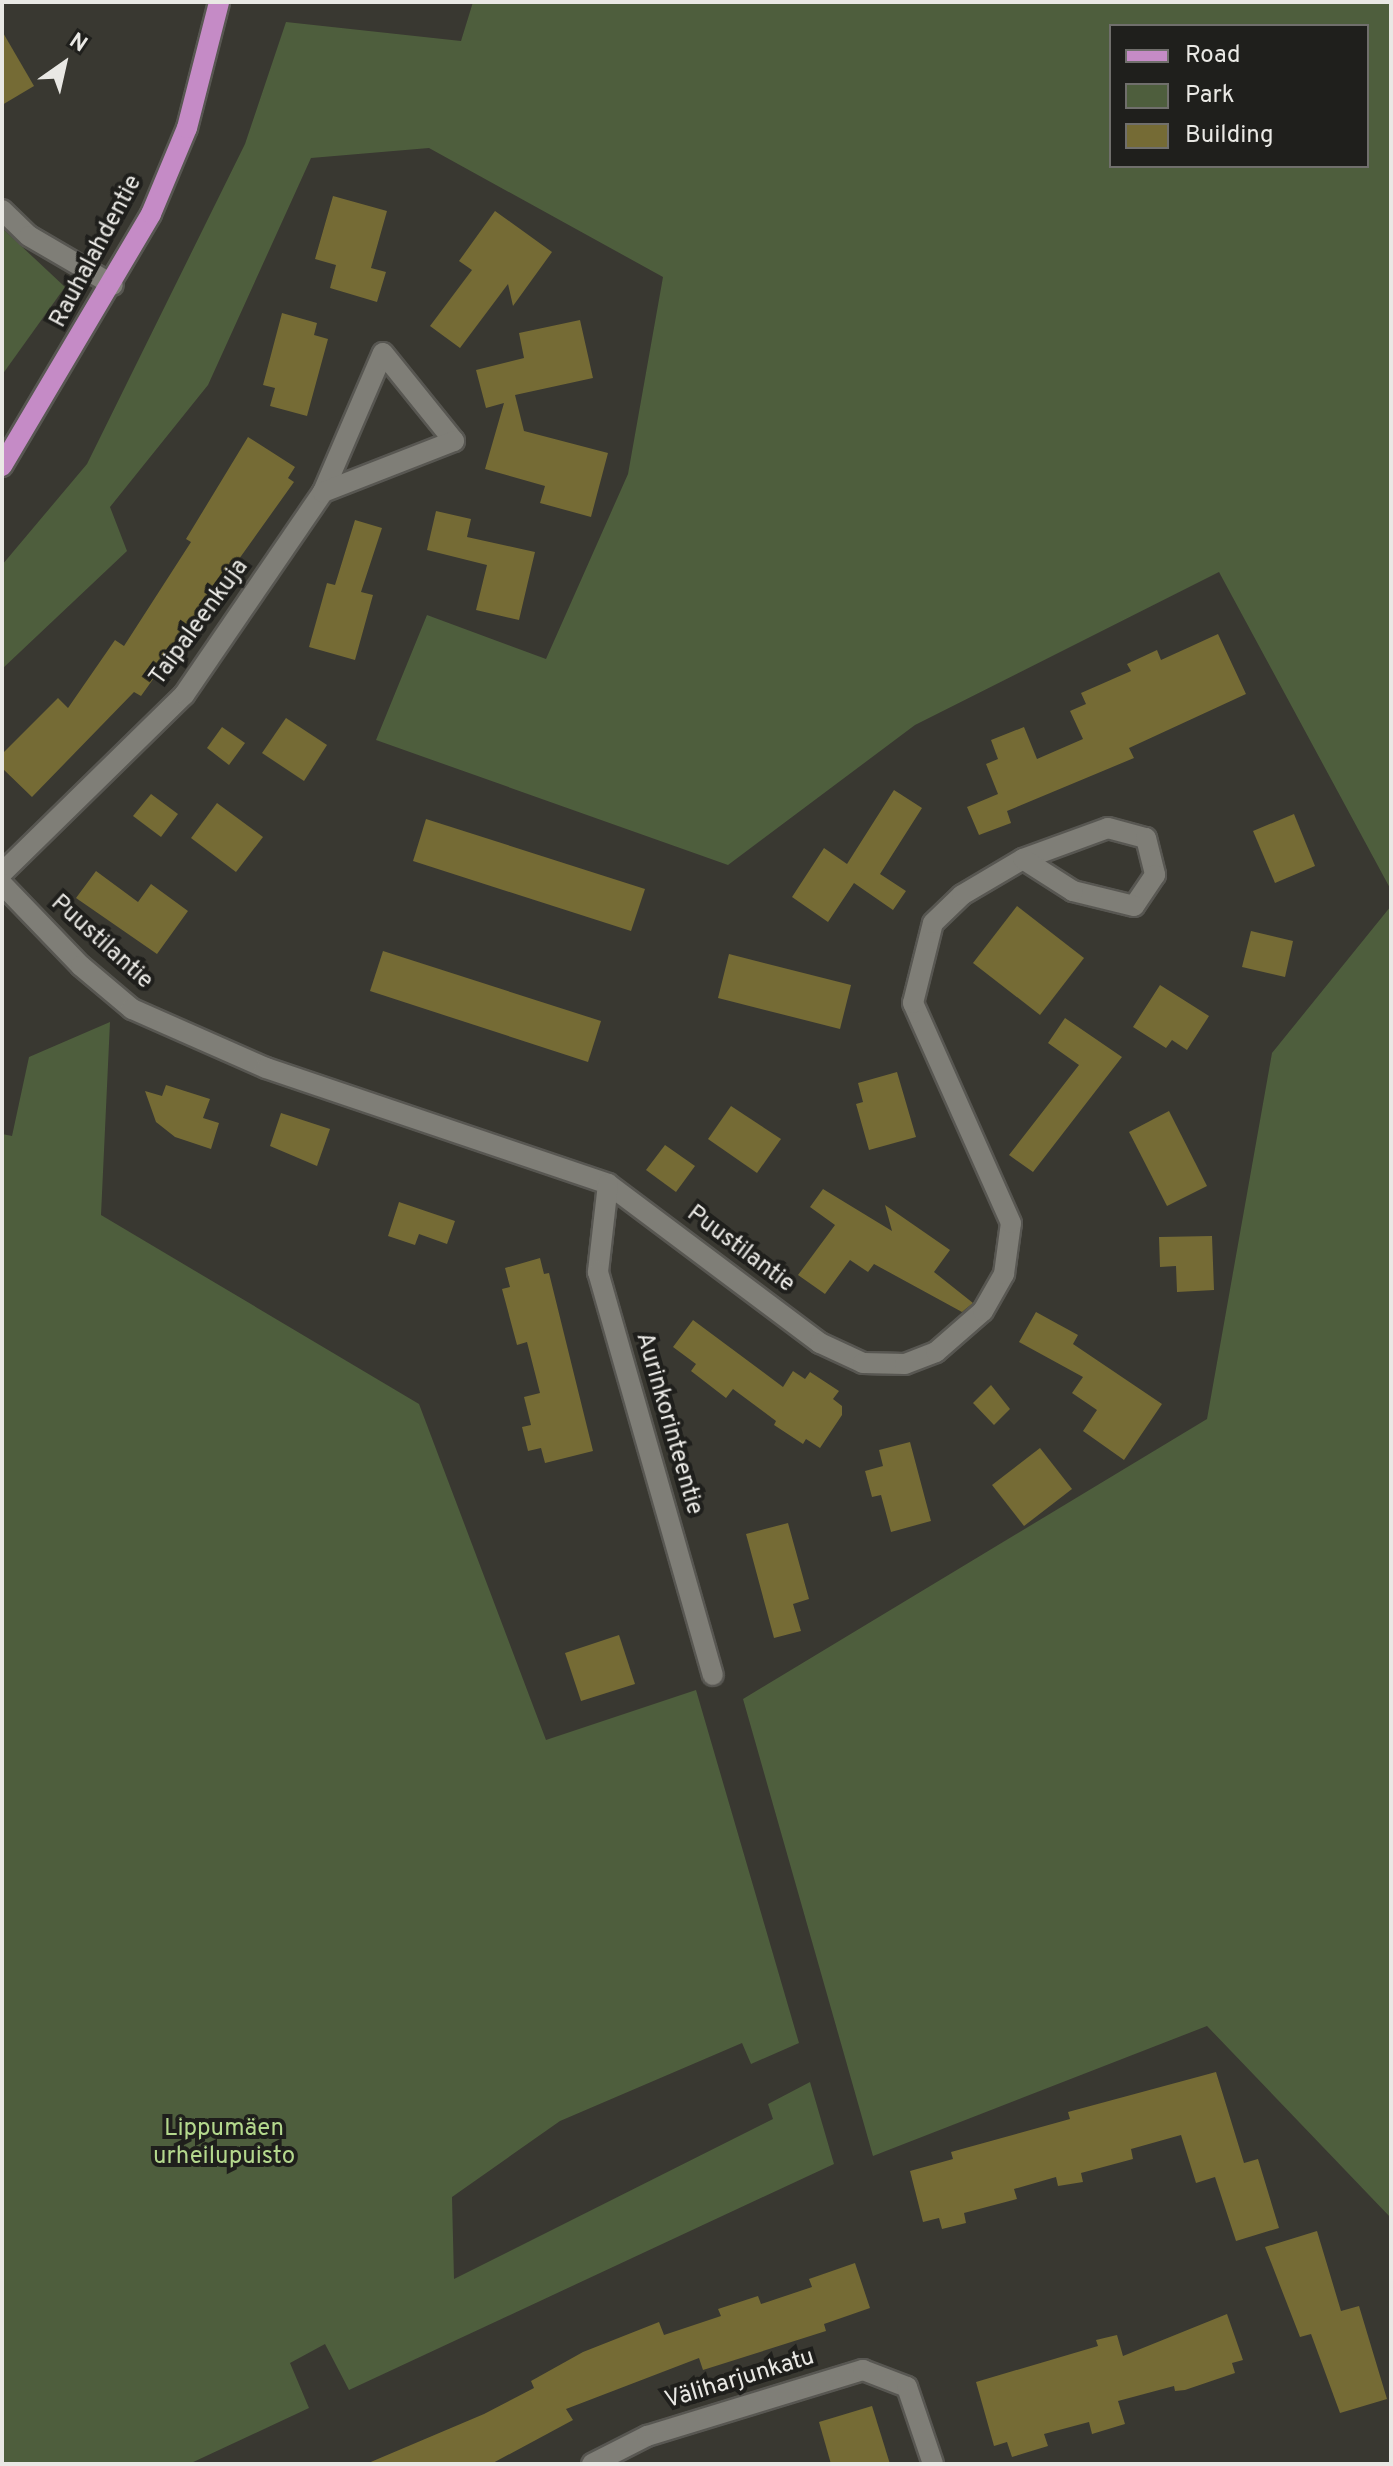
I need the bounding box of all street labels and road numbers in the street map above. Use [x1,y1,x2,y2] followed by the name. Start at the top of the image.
[45,171,149,333] street label: Rauhalahdentie
[144,554,256,692] street label: Taipaleenkuja
[44,890,158,996] street label: Puustilantie
[680,1200,800,1300] street label: Puustilantie
[628,1329,708,1519] street label: Aurinkorinteentie
[662,2344,818,2416] street label: Väliharjunkatu

